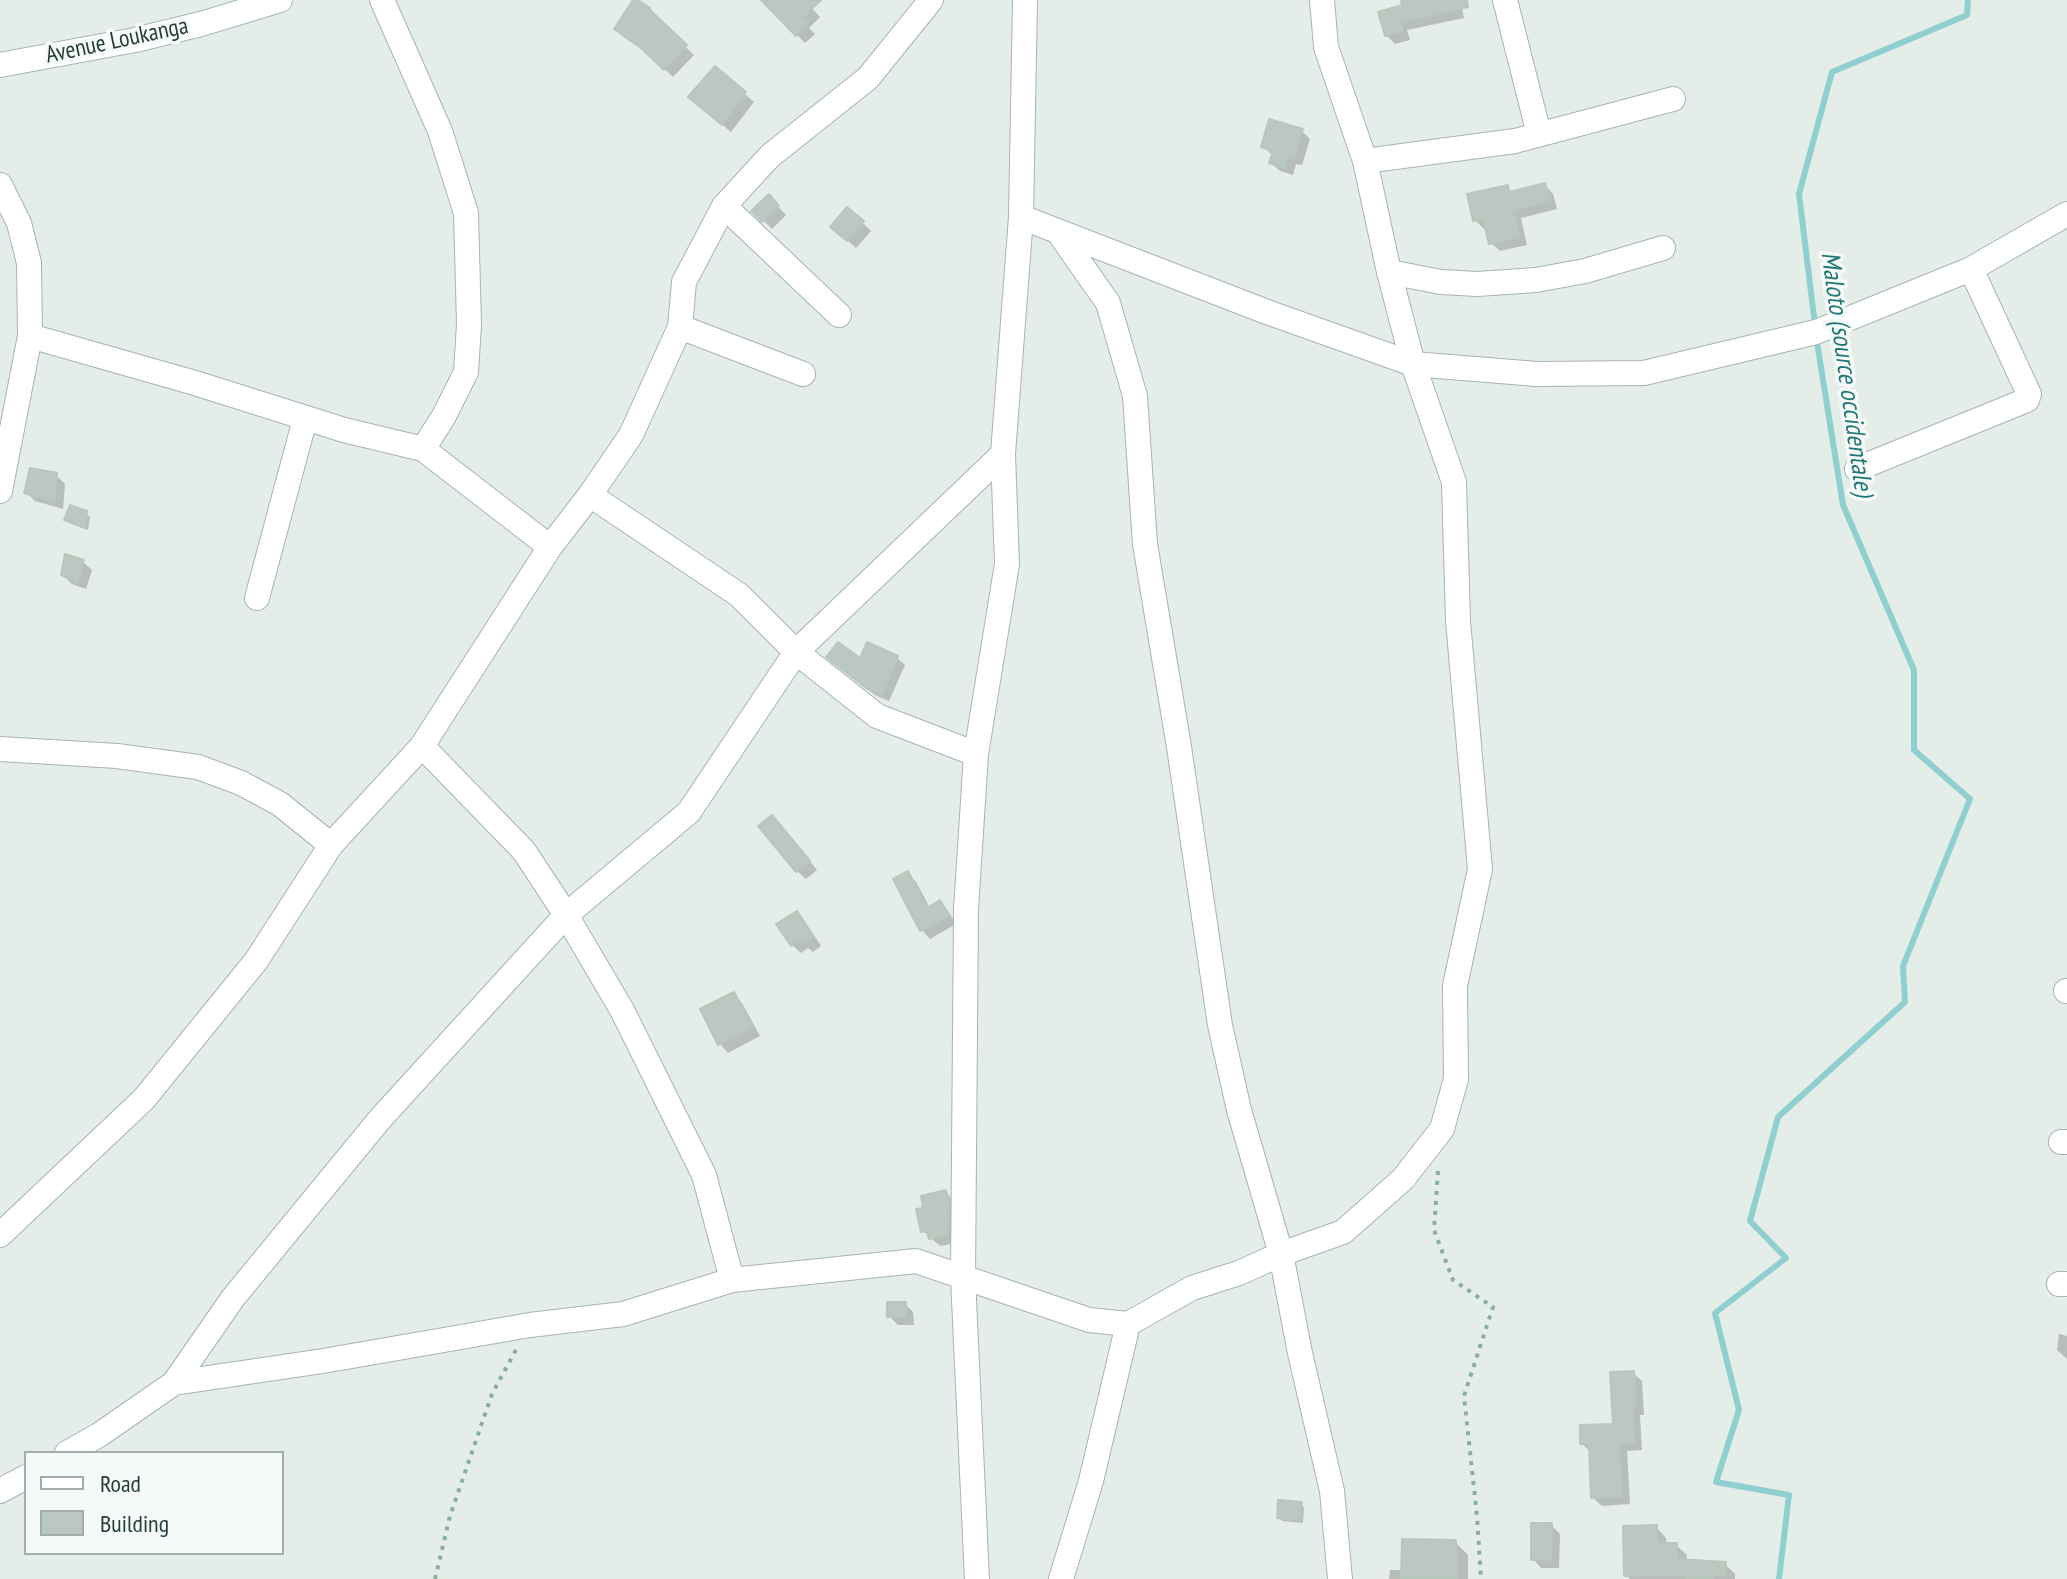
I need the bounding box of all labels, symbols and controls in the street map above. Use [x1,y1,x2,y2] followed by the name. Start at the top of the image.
[43,12,191,70] street label: Avenue Loukanga
[1813,250,1879,498] water label: Maloto (source occidentale)
[24,1451,284,1555] legend
[100,1468,141,1499] text: Road
[100,1508,169,1539] text: Building

